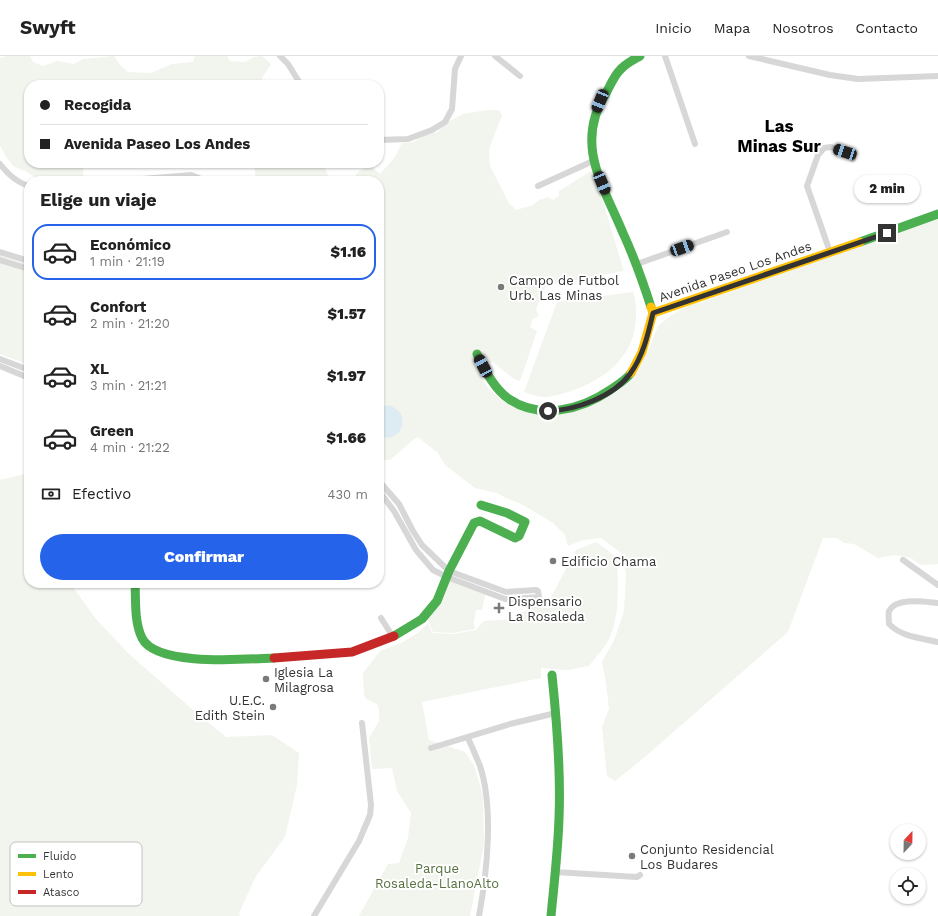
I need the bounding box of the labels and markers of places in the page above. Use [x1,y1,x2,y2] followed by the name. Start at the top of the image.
[509,273,619,303] place label: Campo de Futbol Urb. Las Minas
[496,282,506,292] marker: Campo de Futbol Urb. Las Minas
[561,554,657,569] place label: Edificio Chama
[548,556,558,566] marker: Edificio Chama
[508,594,585,624] place label: Dispensario La Rosaleda
[493,602,505,614] marker: Dispensario La Rosaleda
[274,665,335,695] place label: Iglesia La Milagrosa
[261,674,271,684] marker: Iglesia La Milagrosa
[195,693,265,723] place label: U.E.C. Edith Stein
[268,702,278,712] marker: U.E.C. Edith Stein
[640,842,774,872] place label: Conjunto Residencial Los Budares
[627,851,637,861] marker: Conjunto Residencial Los Budares

